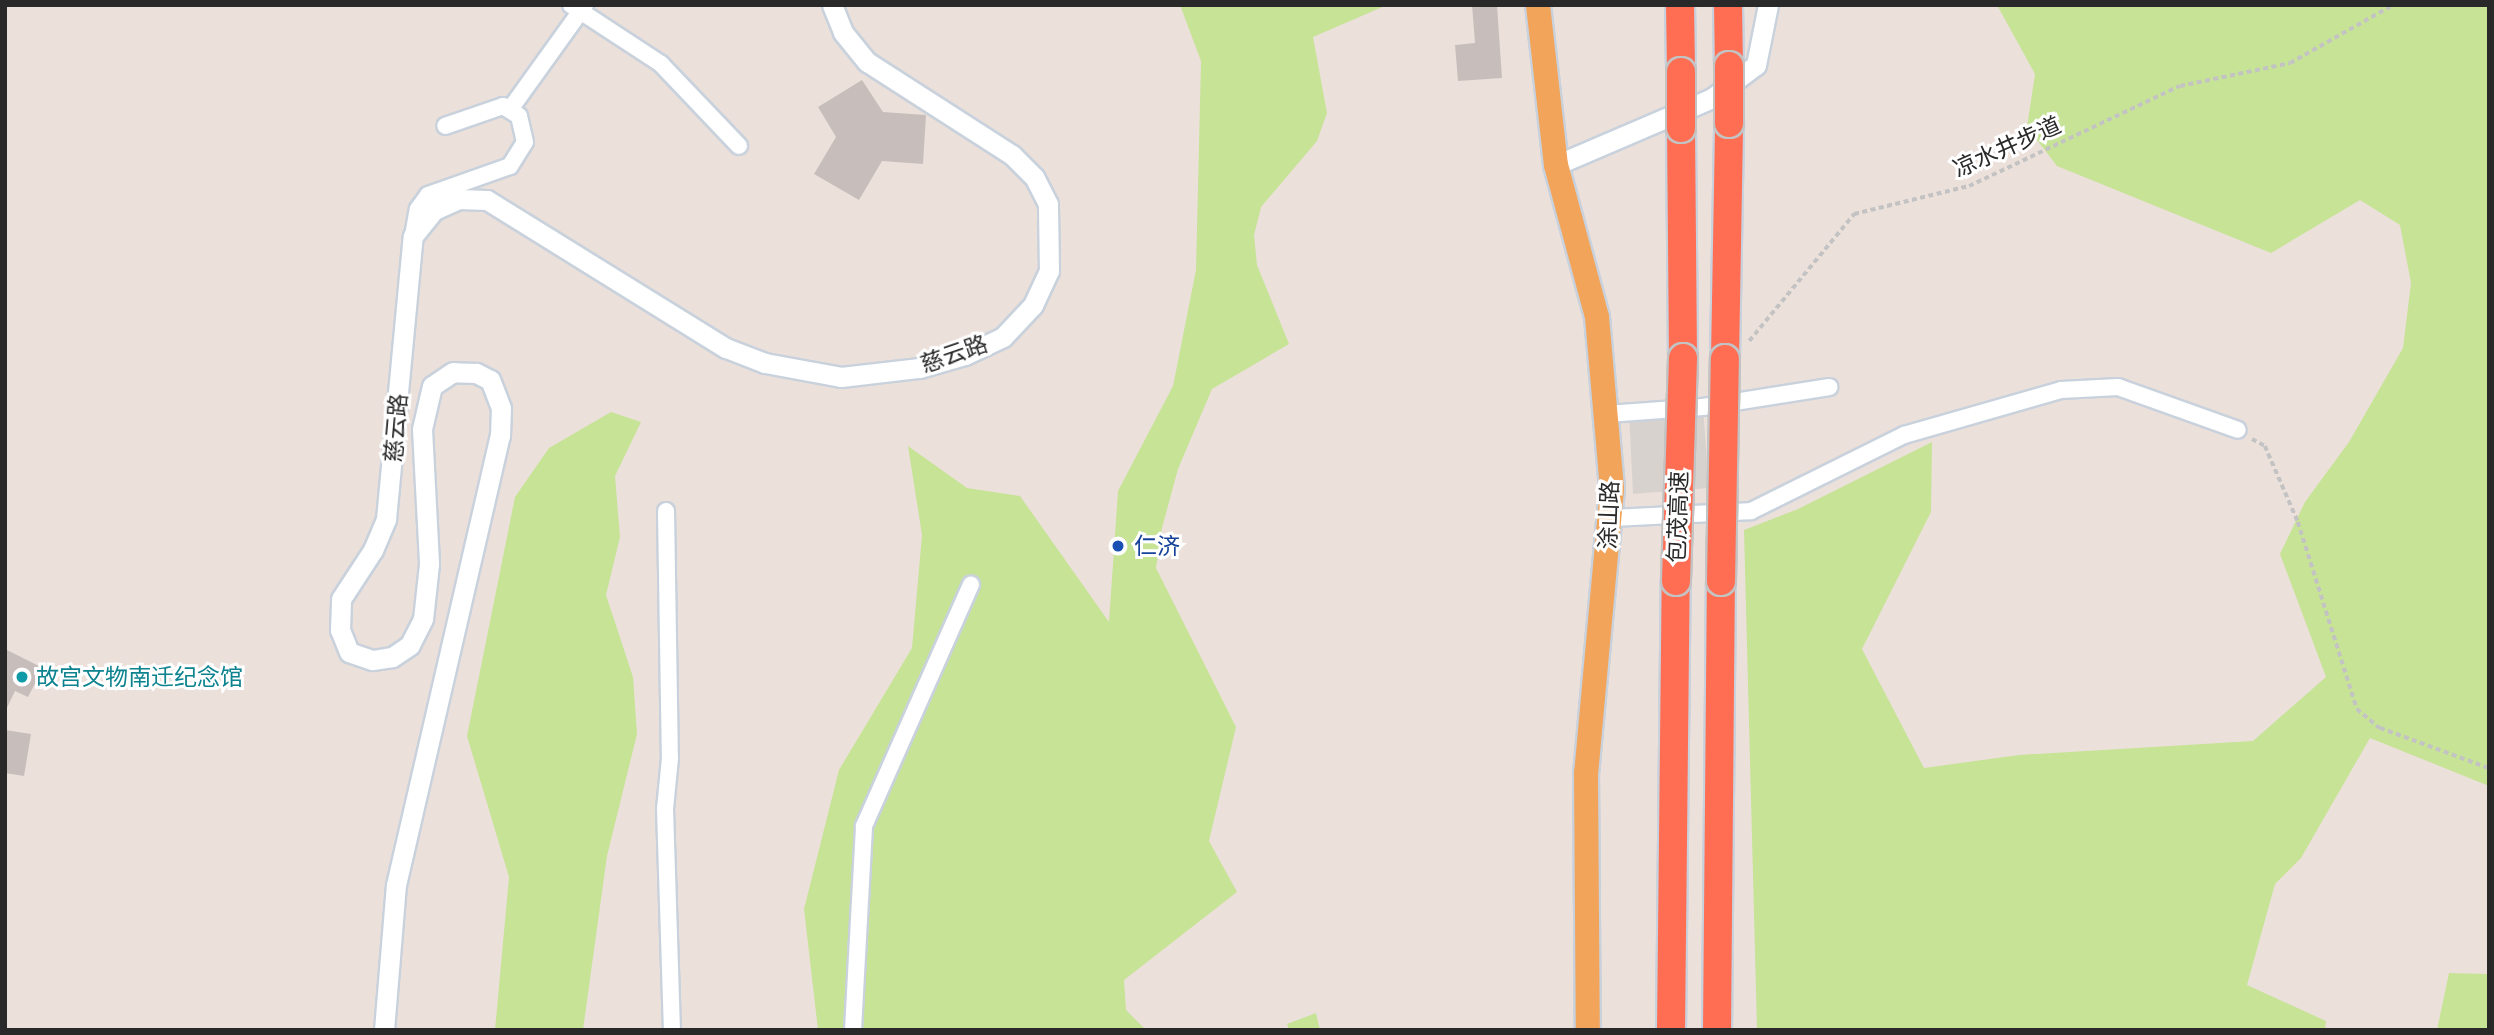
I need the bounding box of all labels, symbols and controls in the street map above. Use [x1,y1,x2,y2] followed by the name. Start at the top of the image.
[1949,111,2065,183] street label: 凉水井步道
[917,330,991,378] street label: 慈云路
[379,392,413,464] street label: 慈云路
[1663,471,1693,563] street label: 包茂高速
[1594,480,1624,550] street label: 涂山路
[1134,532,1180,560] place label: 仁济
[1108,536,1128,556] marker: 仁济
[36,663,243,691] place label: 故宫文物南迁纪念馆
[14,669,30,685] marker: 故宫文物南迁纪念馆

